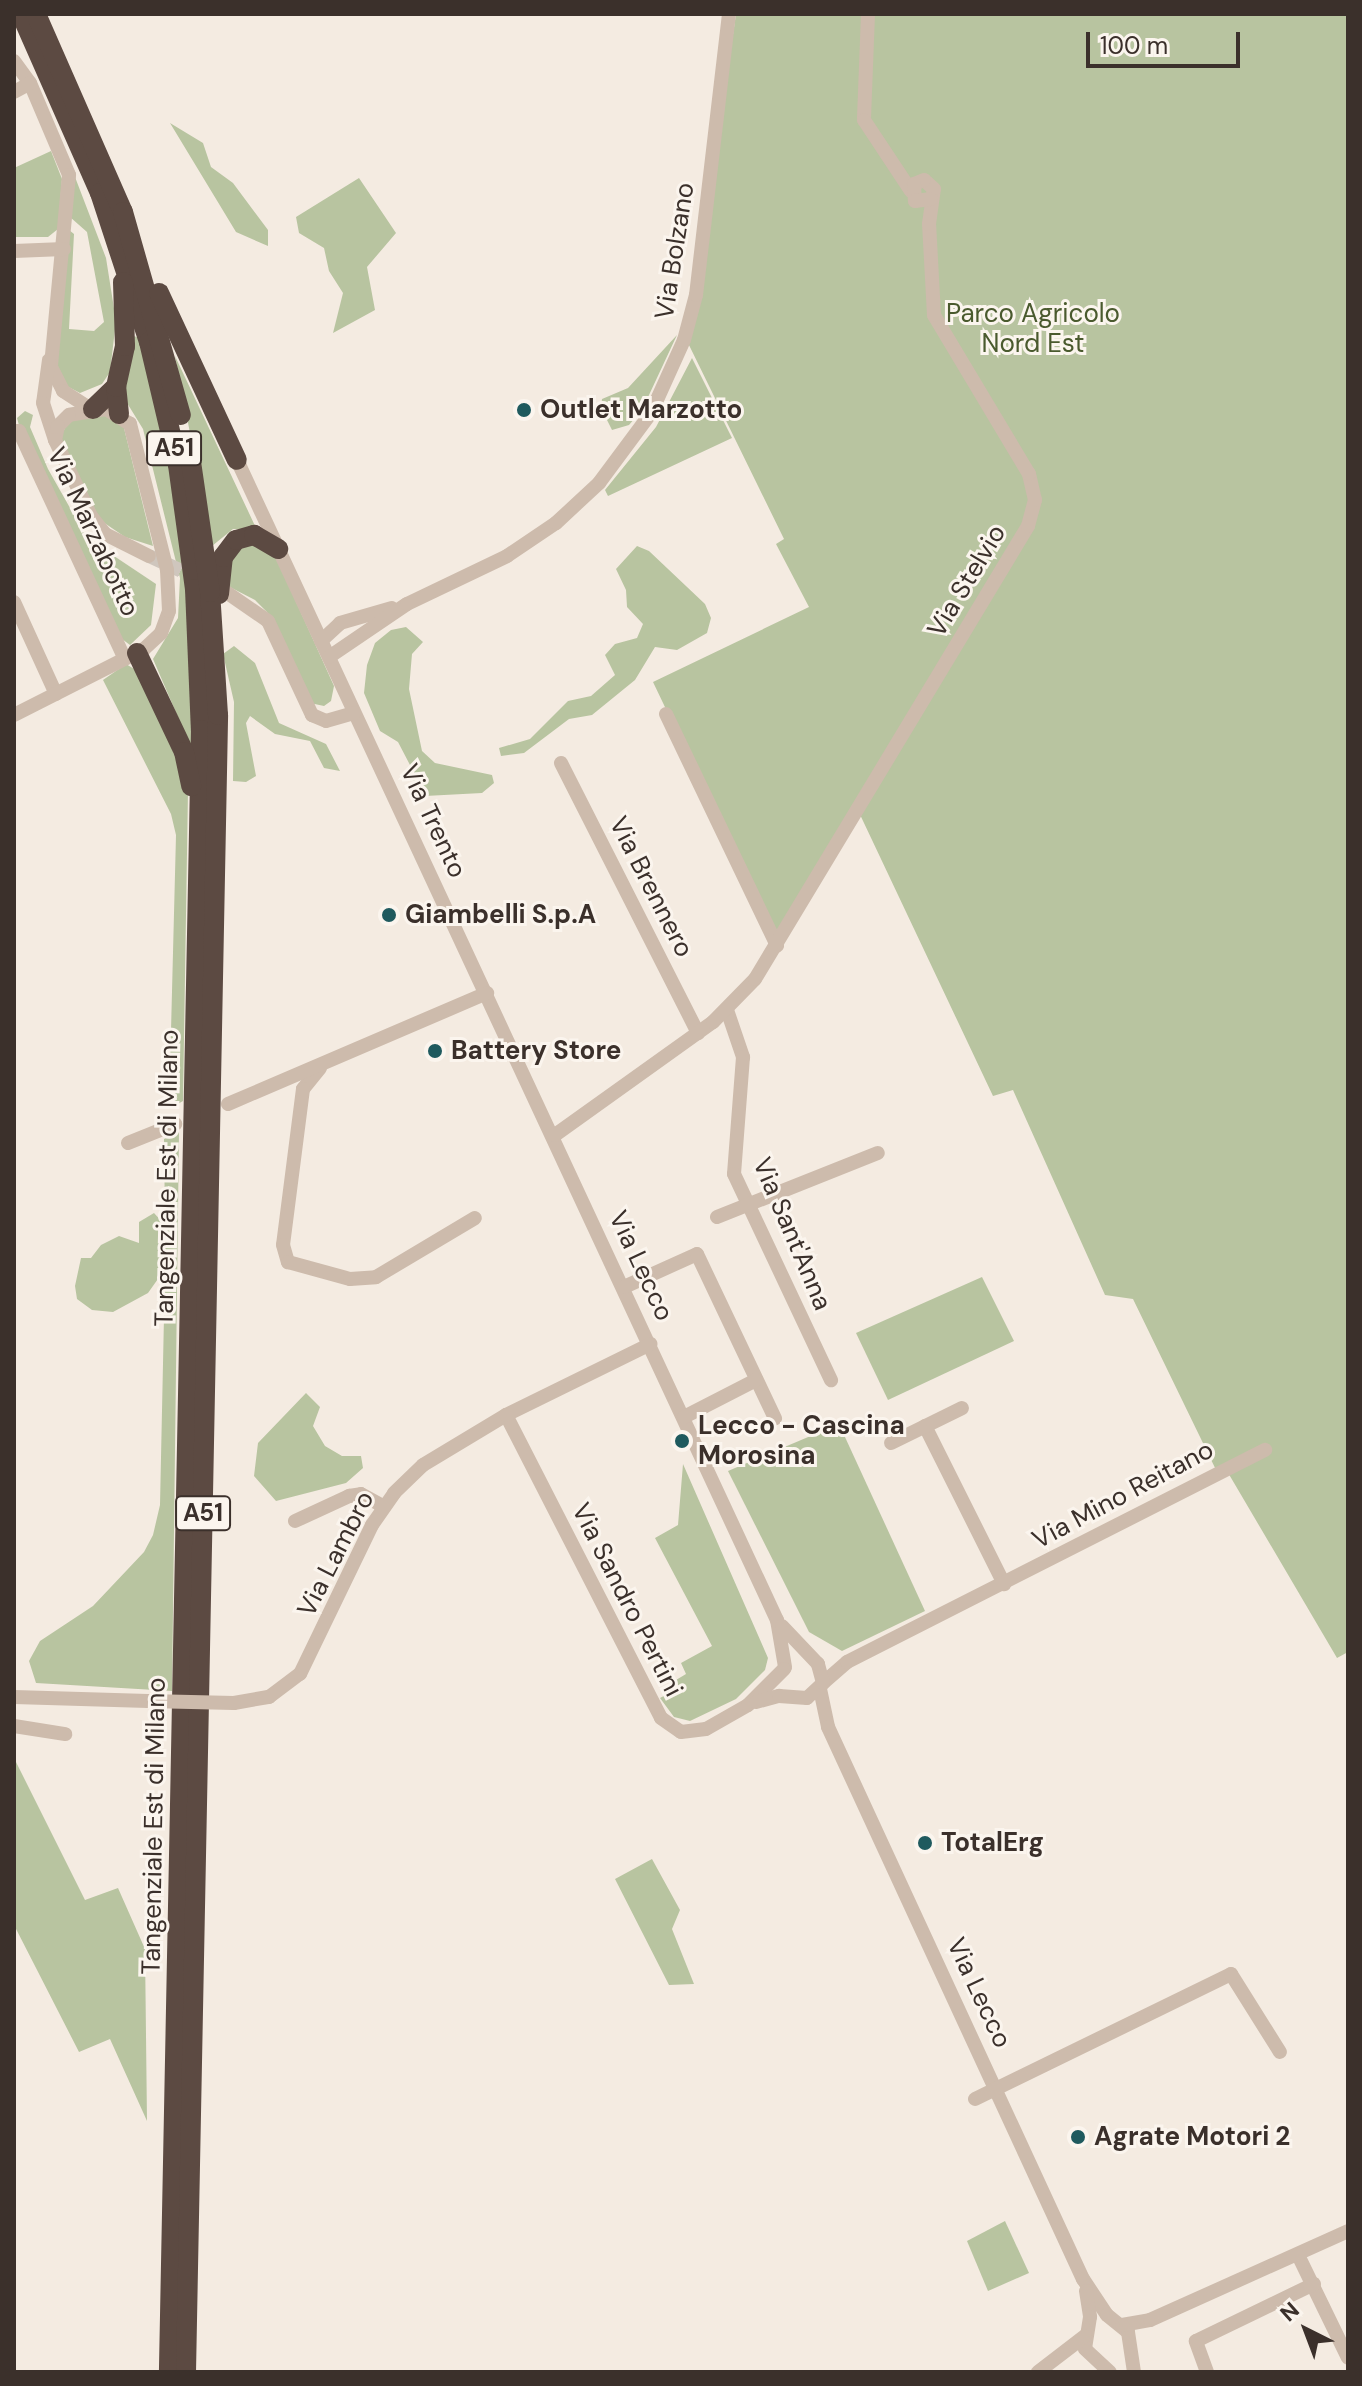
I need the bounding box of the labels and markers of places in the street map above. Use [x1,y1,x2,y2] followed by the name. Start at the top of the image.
[540,394,742,426] place label: Outlet Marzotto
[515,401,533,419] marker: Outlet Marzotto
[405,899,596,931] place label: Giambelli S.p.A
[380,906,398,924] marker: Giambelli S.p.A
[451,1035,622,1067] place label: Battery Store
[426,1042,444,1060] marker: Battery Store
[698,1410,905,1472] place label: Lecco - Cascina Morosina
[673,1432,691,1450] marker: Lecco - Cascina Morosina
[941,1827,1044,1859] place label: TotalErg
[916,1834,934,1852] marker: TotalErg
[1094,2121,1290,2153] place label: Agrate Motori 2
[1069,2128,1087,2146] marker: Agrate Motori 2

